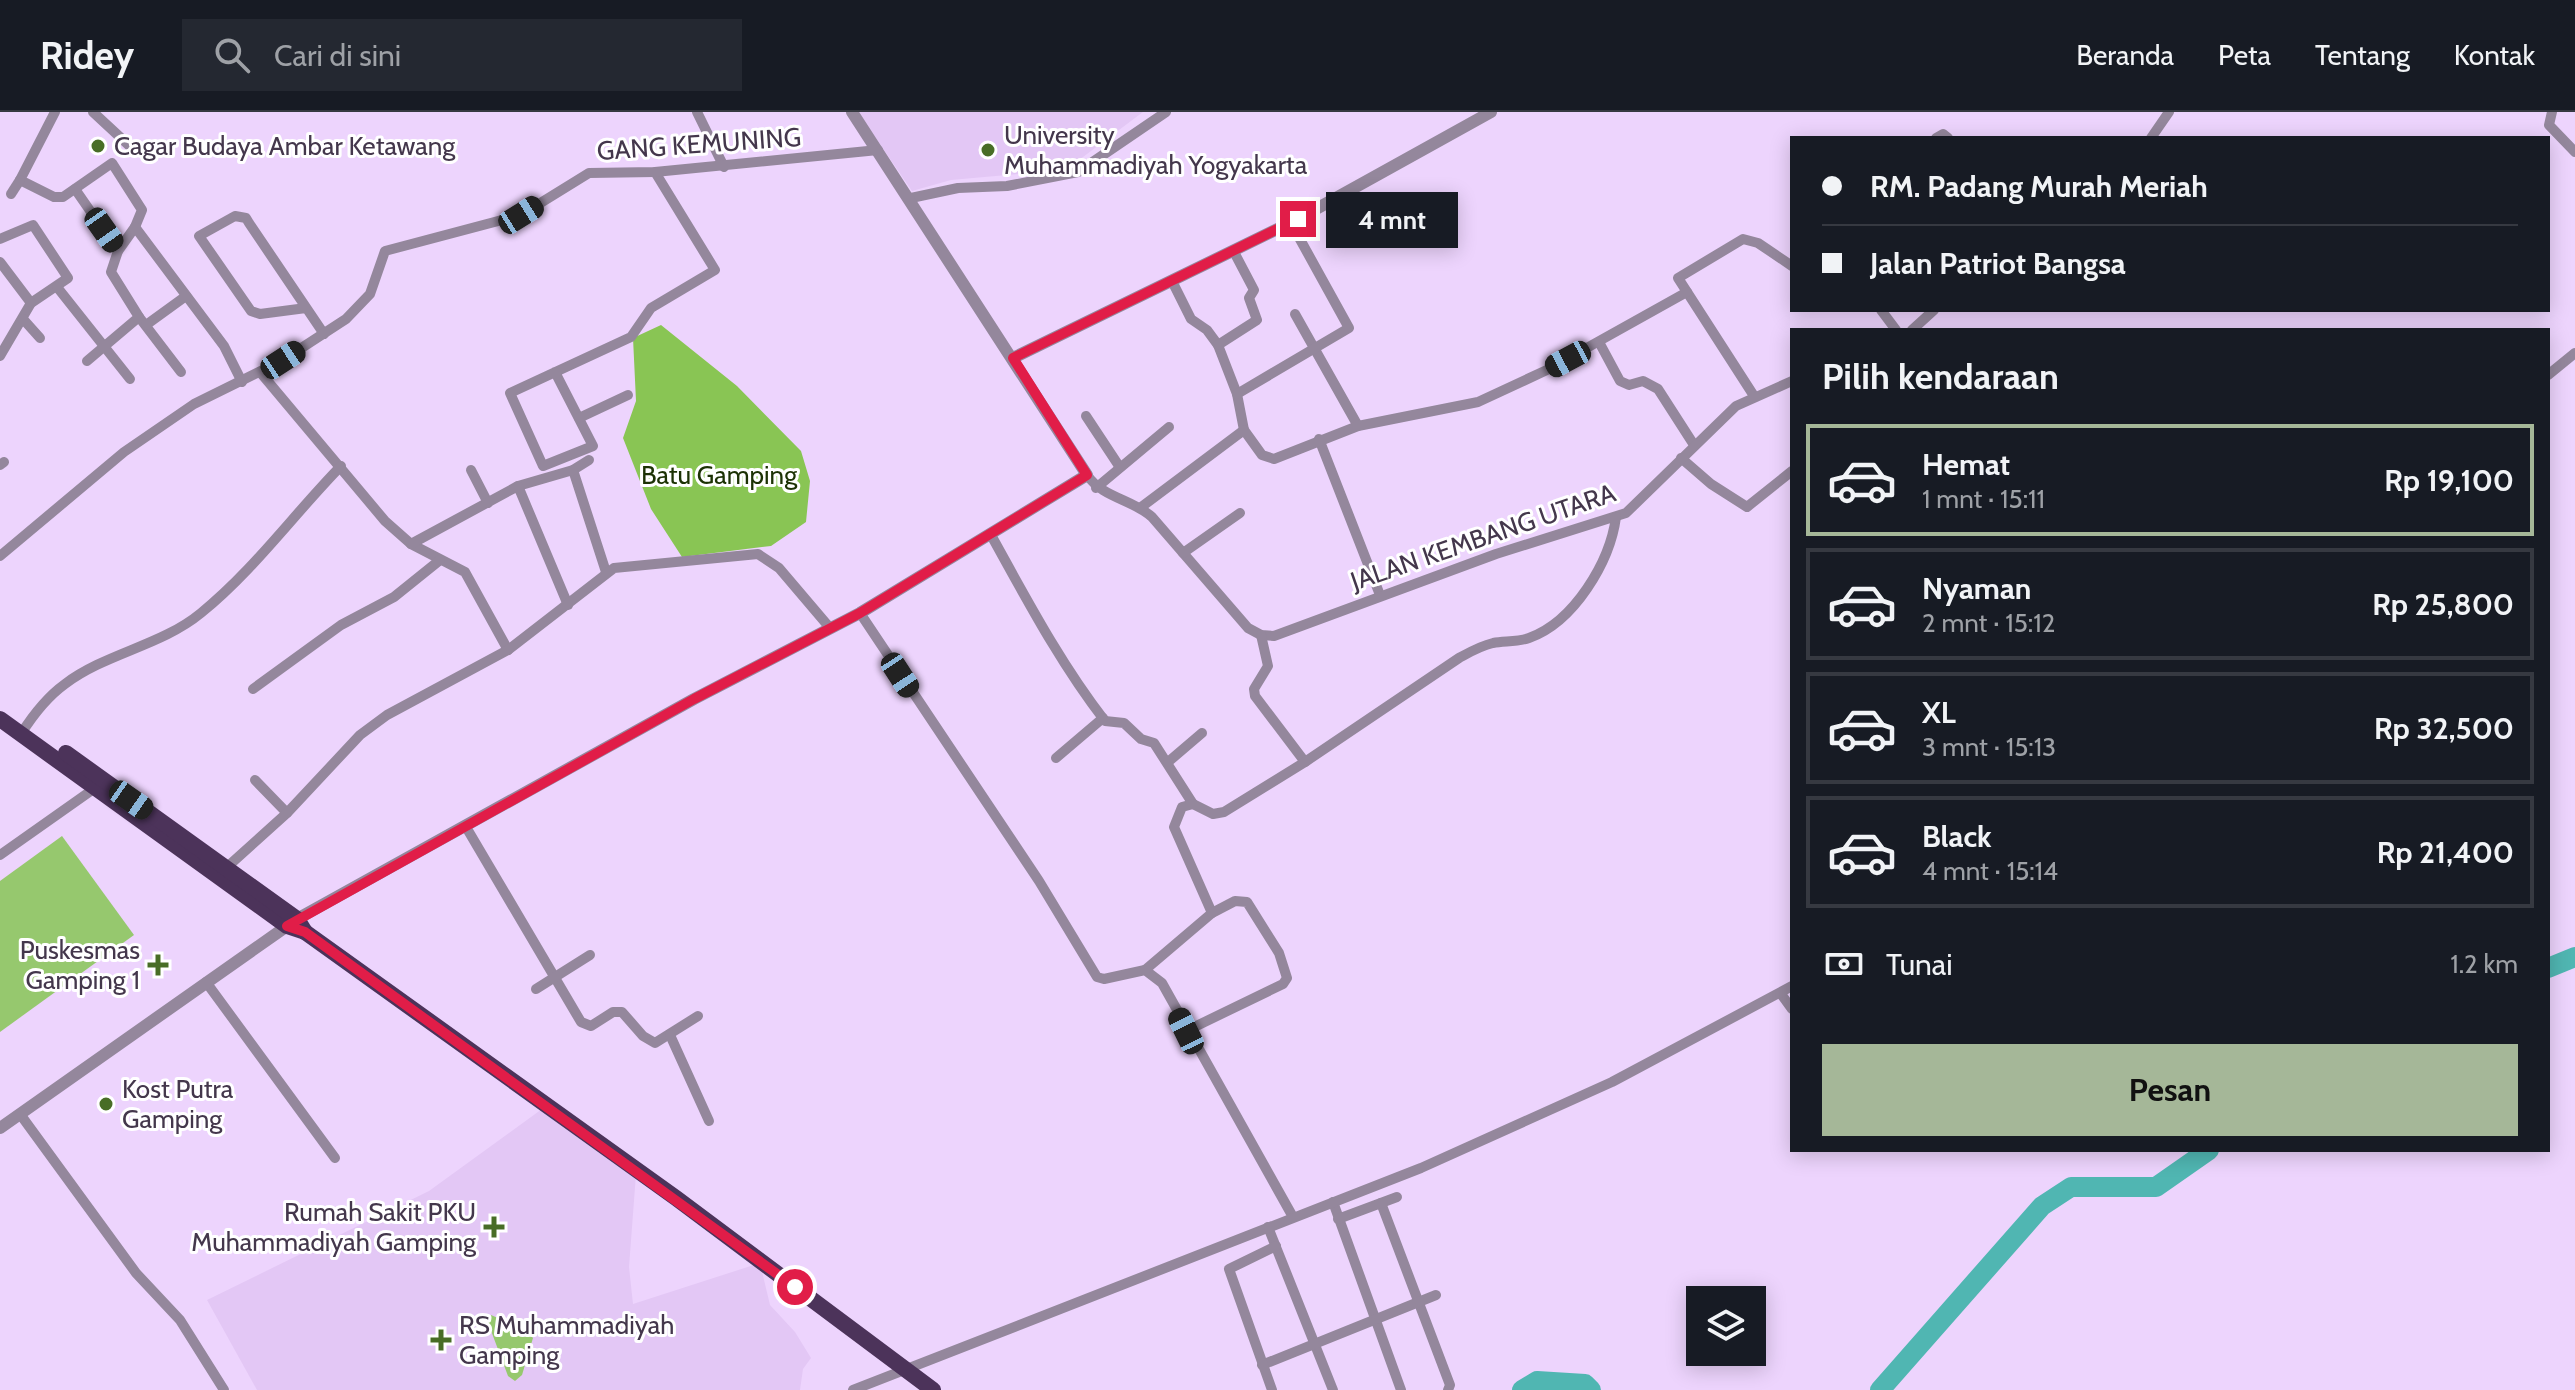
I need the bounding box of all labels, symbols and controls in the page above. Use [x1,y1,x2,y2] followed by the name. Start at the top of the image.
[182,19,742,91] search box
[40,32,134,79] text: Ridey
[210,33,254,77] icon: search
[274,37,401,74] text: Cari di sini
[2076,38,2174,72] text: Beranda
[2218,38,2271,72] text: Peta
[2315,38,2410,72] text: Tentang
[2454,38,2535,72] text: Kontak
[1004,119,1308,181] place label: University Muhammadiyah Yogyakarta
[596,121,802,167] street label: GANG KEMUNING
[114,130,456,162] place label: Cagar Budaya Ambar Ketawang
[89,137,107,155] marker: Cagar Budaya Ambar Ketawang
[979,141,997,159] marker: University Muhammadiyah Yogyakarta
[1870,168,2208,205] text: RM. Padang Murah Meriah
[1326,191,1458,247] callout: 4 mnt
[494,192,548,238] car
[1280,201,1316,237] route end
[80,203,128,257] car
[1358,204,1426,236] text: 4 mnt
[1870,245,2126,282] text: Jalan Patriot Bangsa
[256,337,310,383] car
[1541,337,1595,381] car
[1822,354,2059,398] text: Pilih kendaraan
[1826,444,1898,516] icon: car
[1922,446,2010,483] text: Hemat
[641,459,798,491] park label: Batu Gamping
[2384,462,2514,499] text: Rp 19,100
[1345,477,1620,598] street label: JALAN KEMBANG UTARA
[1922,483,2045,515] text: 1 mnt · 15:11
[1826,568,1898,640] icon: car
[1922,570,2031,607] text: Nyaman
[2372,586,2514,623] text: Rp 25,800
[1922,607,2055,639] text: 2 mnt · 15:12
[877,648,923,702] car
[1826,692,1898,764] icon: car
[1922,694,1956,731] text: XL
[2374,710,2514,747] text: Rp 32,500
[1922,731,2056,763] text: 3 mnt · 15:13
[104,776,158,824] car
[1826,816,1898,888] icon: car
[1922,818,1992,855] text: Black
[2377,834,2514,871] text: Rp 21,400
[1922,855,2058,887] text: 4 mnt · 15:14
[20,934,140,996] place label: Puskesmas Gamping 1
[1822,942,1866,986] icon: cash
[1886,946,1953,983] text: Tunai
[2450,948,2518,980] text: 1.2 km
[147,954,169,976] marker: Puskesmas Gamping 1
[1165,1004,1207,1058] car
[1822,1044,2518,1136] button: Pesan
[122,1073,234,1135] place label: Kost Putra Gamping
[97,1095,115,1113] marker: Kost Putra Gamping
[191,1196,477,1258] place label: Rumah Sakit PKU Muhammadiyah Gamping
[483,1216,505,1238] marker: Rumah Sakit PKU Muhammadiyah Gamping
[777,1269,813,1305] route start
[1686,1286,1766,1366] map controls
[1686,1286,1766,1366] button: layers
[459,1309,674,1371] place label: RS Muhammadiyah Gamping
[430,1329,452,1351] marker: RS Muhammadiyah Gamping

